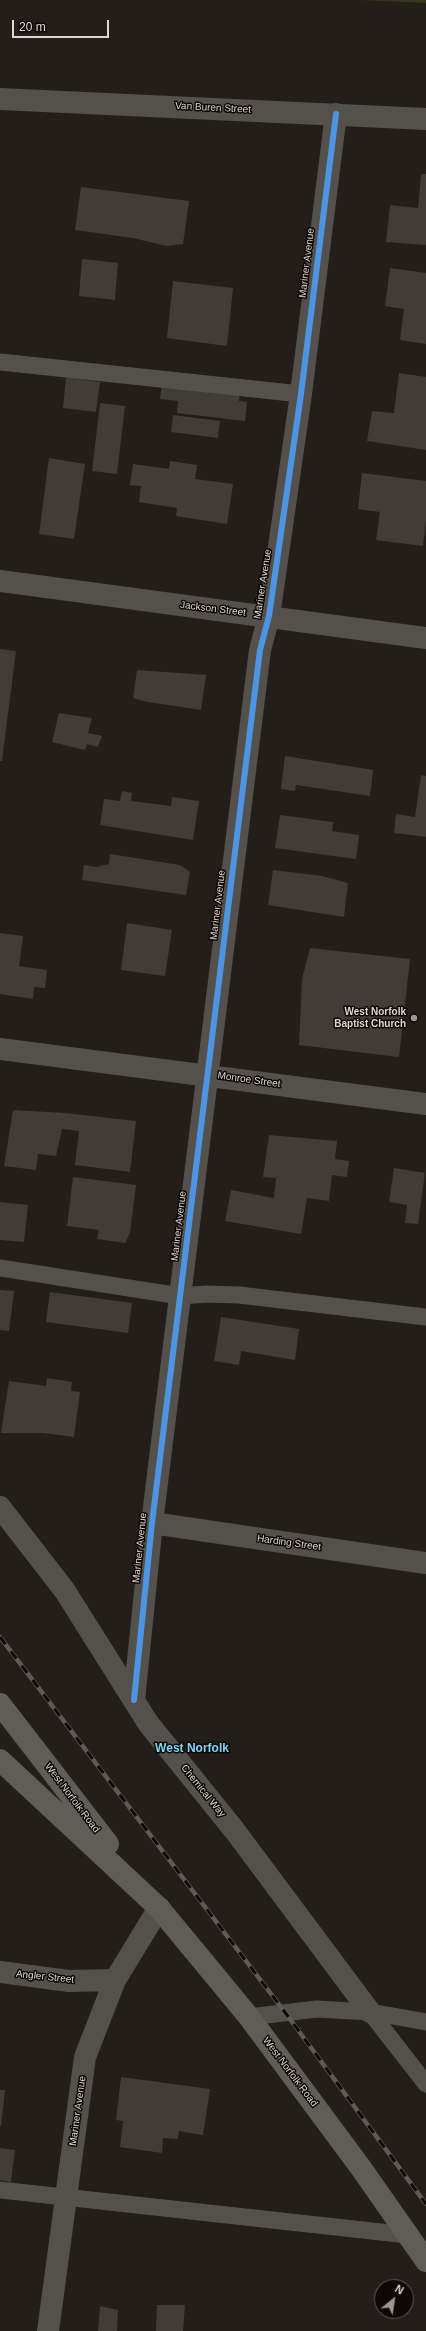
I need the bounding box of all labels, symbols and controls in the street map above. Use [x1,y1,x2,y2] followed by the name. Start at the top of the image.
[14,12,111,38] scale bar
[19,20,46,34] text: 20 m
[175,100,251,116] street label: Van Buren Street
[297,227,317,299] street label: Mariner Avenue
[252,548,274,620] street label: Mariner Avenue
[179,599,247,619] street label: Jackson Street
[208,869,228,941] street label: Mariner Avenue
[334,1006,406,1030] place label: West Norfolk Baptist Church
[409,1013,419,1023] marker: West Norfolk Baptist Church
[217,1070,281,1090] street label: Monroe Street
[169,1190,189,1262] street label: Mariner Avenue
[130,1512,150,1584] street label: Mariner Avenue
[256,1533,322,1553] street label: Harding Street
[155,1742,229,1756] district label: West Norfolk
[42,1761,102,1835] street label: West Norfolk Road
[178,1762,228,1820] street label: Chemical Way
[15,1968,75,1986] street label: Angler Street
[260,2035,320,2109] street label: West Norfolk Road
[67,2075,89,2147] street label: Mariner Avenue
[374,2279,414,2319] north arrow
[393,2282,406,2297] text: N

